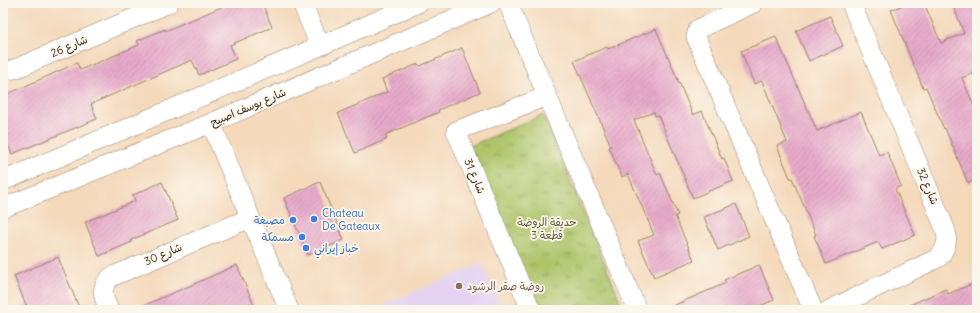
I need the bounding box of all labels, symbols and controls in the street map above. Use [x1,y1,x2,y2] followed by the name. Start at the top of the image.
[48,32,90,62] street label: شارع 26
[208,85,289,131] street label: شارع يوسف اصبيح
[460,156,489,197] street label: شارع 31
[912,165,942,207] street label: شارع 32
[322,206,381,233] place label: Chateau De Gateaux
[254,213,285,228] place label: مصبغة
[309,214,319,224] marker: Chateau De Gateaux
[288,215,298,225] marker: مصبغة
[517,215,577,242] park label: حديقة الروضة قطعة 3
[262,230,294,244] place label: مسمكة
[297,232,307,242] marker: مسمكة
[142,240,185,270] street label: شارع 30
[314,241,359,259] place label: خباز إيراني
[301,243,311,253] marker: خباز إيراني
[467,279,544,294] place label: روضة صقر الرشود
[454,281,464,291] marker: روضة صقر الرشود

